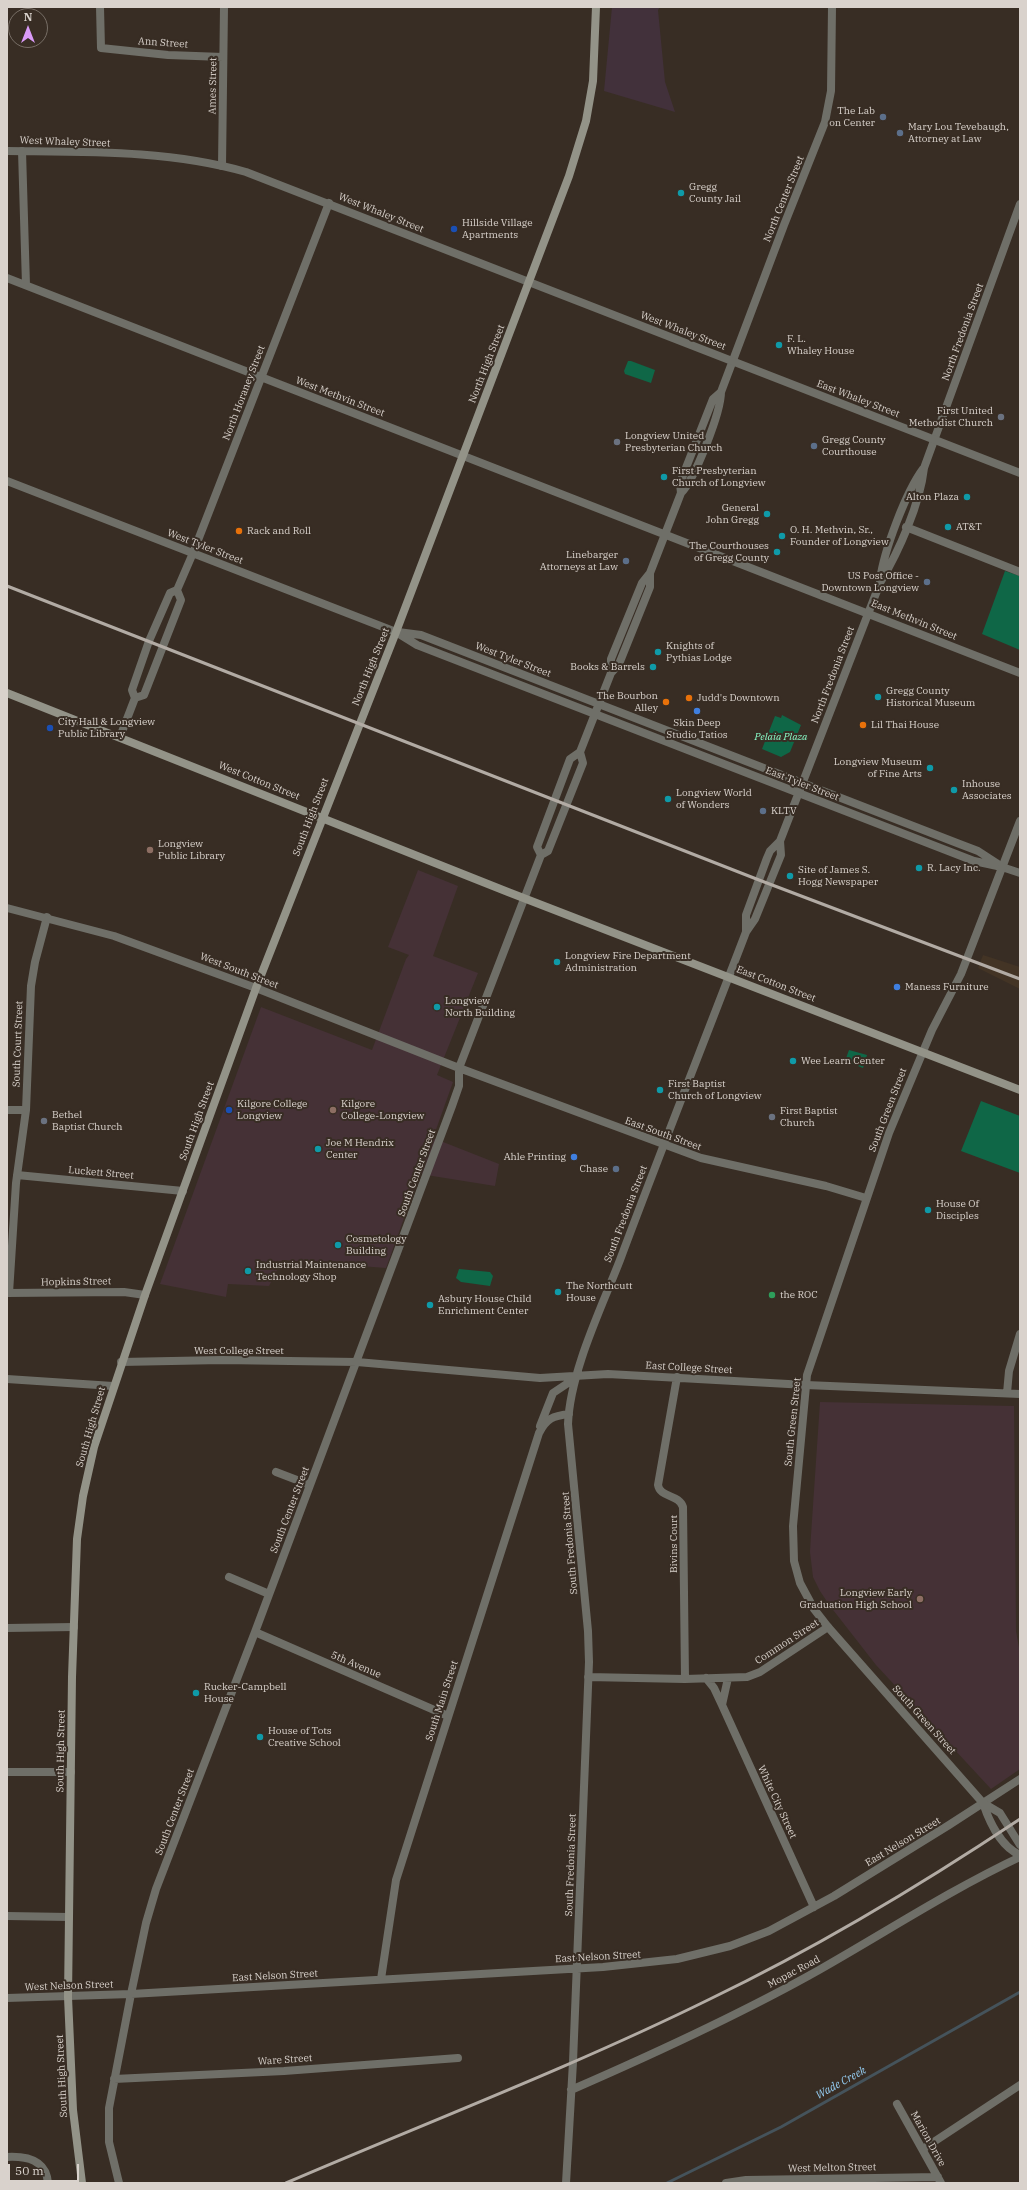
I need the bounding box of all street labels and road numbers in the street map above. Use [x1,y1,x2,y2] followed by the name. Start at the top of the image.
[138,35,188,51] street label: Ann Street
[207,57,219,115] street label: Ames Street
[19,134,111,150] street label: West Whaley Street
[761,154,807,244] street label: North Center Street
[337,190,425,236] street label: West Whaley Street
[940,282,986,382] street label: North Fredonia Street
[639,309,727,353] street label: West Whaley Street
[467,323,507,405] street label: North High Street
[220,344,268,442] street label: North Horaney Street
[294,375,386,419] street label: West Methvin Street
[815,378,901,420] street label: East Whaley Street
[165,527,245,567] street label: West Tyler Street
[869,597,959,643] street label: East Methvin Street
[809,625,857,725] street label: North Fredonia Street
[350,626,392,708] street label: North High Street
[473,640,553,680] street label: West Tyler Street
[217,759,301,803] street label: West Cotton Street
[764,764,840,804] street label: East Tyler Street
[291,776,331,858] street label: South High Street
[198,951,280,991] street label: West South Street
[735,963,817,1005] street label: East Cotton Street
[10,1001,26,1087] street label: South Court Street
[866,1066,910,1154] street label: South Green Street
[177,1080,217,1162] street label: South High Street
[623,1115,703,1153] street label: East South Street
[396,1128,438,1218] street label: South Center Street
[68,1164,134,1182] street label: Luckett Street
[602,1164,650,1264] street label: South Fredonia Street
[41,1275,111,1289] street label: Hopkins Street
[194,1345,284,1357] street label: West College Street
[645,1360,733,1376] street label: East College Street
[782,1377,804,1467] street label: South Green Street
[74,1385,108,1469] street label: South High Street
[268,1465,312,1555] street label: South Center Street
[560,1491,580,1595] street label: South Fredonia Street
[668,1515,680,1573] street label: Bivins Court
[753,1617,821,1667] street label: Common Street
[329,1649,383,1681] street label: 5th Avenue
[423,1659,461,1743] street label: South Main Street
[890,1683,958,1757] street label: South Green Street
[54,1709,68,1793] street label: South High Street
[755,1764,799,1840] street label: White City Street
[153,1767,197,1857] street label: South Center Street
[563,1813,579,1917] street label: South Fredonia Street
[863,1815,943,1869] street label: East Nelson Street
[555,1949,641,1965] street label: East Nelson Street
[766,1953,822,1991] street label: Mopac Road
[232,1968,318,1984] street label: East Nelson Street
[24,1978,114,1994] street label: West Nelson Street
[54,2034,70,2118] street label: South High Street
[257,2052,313,2068] street label: Ware Street
[908,2109,948,2169] street label: Marion Drive
[788,2161,876,2175] street label: West Melton Street

